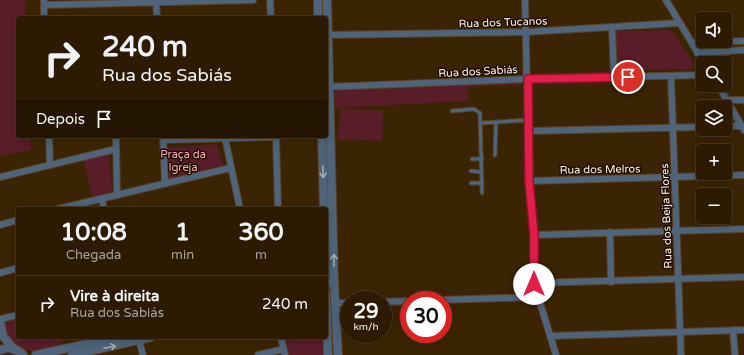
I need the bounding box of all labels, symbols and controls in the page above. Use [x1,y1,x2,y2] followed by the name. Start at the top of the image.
[696,12,732,224] map controls
[696,12,732,48] button: sound
[458,14,548,31] street label: Rua dos Tucanos
[102,30,188,64] text: 240 m
[36,32,88,84] icon: right
[696,56,732,92] button: search
[611,60,645,94] pin
[438,63,518,80] street label: Rua dos Sabiás
[102,64,232,86] text: Rua dos Sabiás
[617,66,639,88] icon: arrive
[696,100,732,136] button: layers
[93,108,115,130] icon: arrive
[36,110,85,128] text: Depois
[696,144,732,180] button: +
[160,148,206,174] park label: Praça da Igreja
[560,162,641,177] street label: Rua dos Melros
[658,163,675,269] street label: Rua dos Beija Flores
[319,165,327,178] one-way arrow
[696,188,732,224] button: −
[60,218,127,247] text: 10:08
[175,218,190,247] text: 1
[238,218,284,247] text: 360
[66,247,121,263] text: Chegada
[171,247,194,263] text: min
[255,247,267,263] text: m
[330,254,337,267] one-way arrow
[513,263,555,305] position arrow
[70,287,159,305] text: Vire à direita
[400,291,452,343] speed limit sign: 30
[36,293,58,315] icon: right
[262,295,308,313] text: 240 m
[353,300,379,324] text: 29
[70,305,164,321] text: Rua dos Sabiás
[353,321,379,333] text: km/h
[104,342,117,350] one-way arrow

